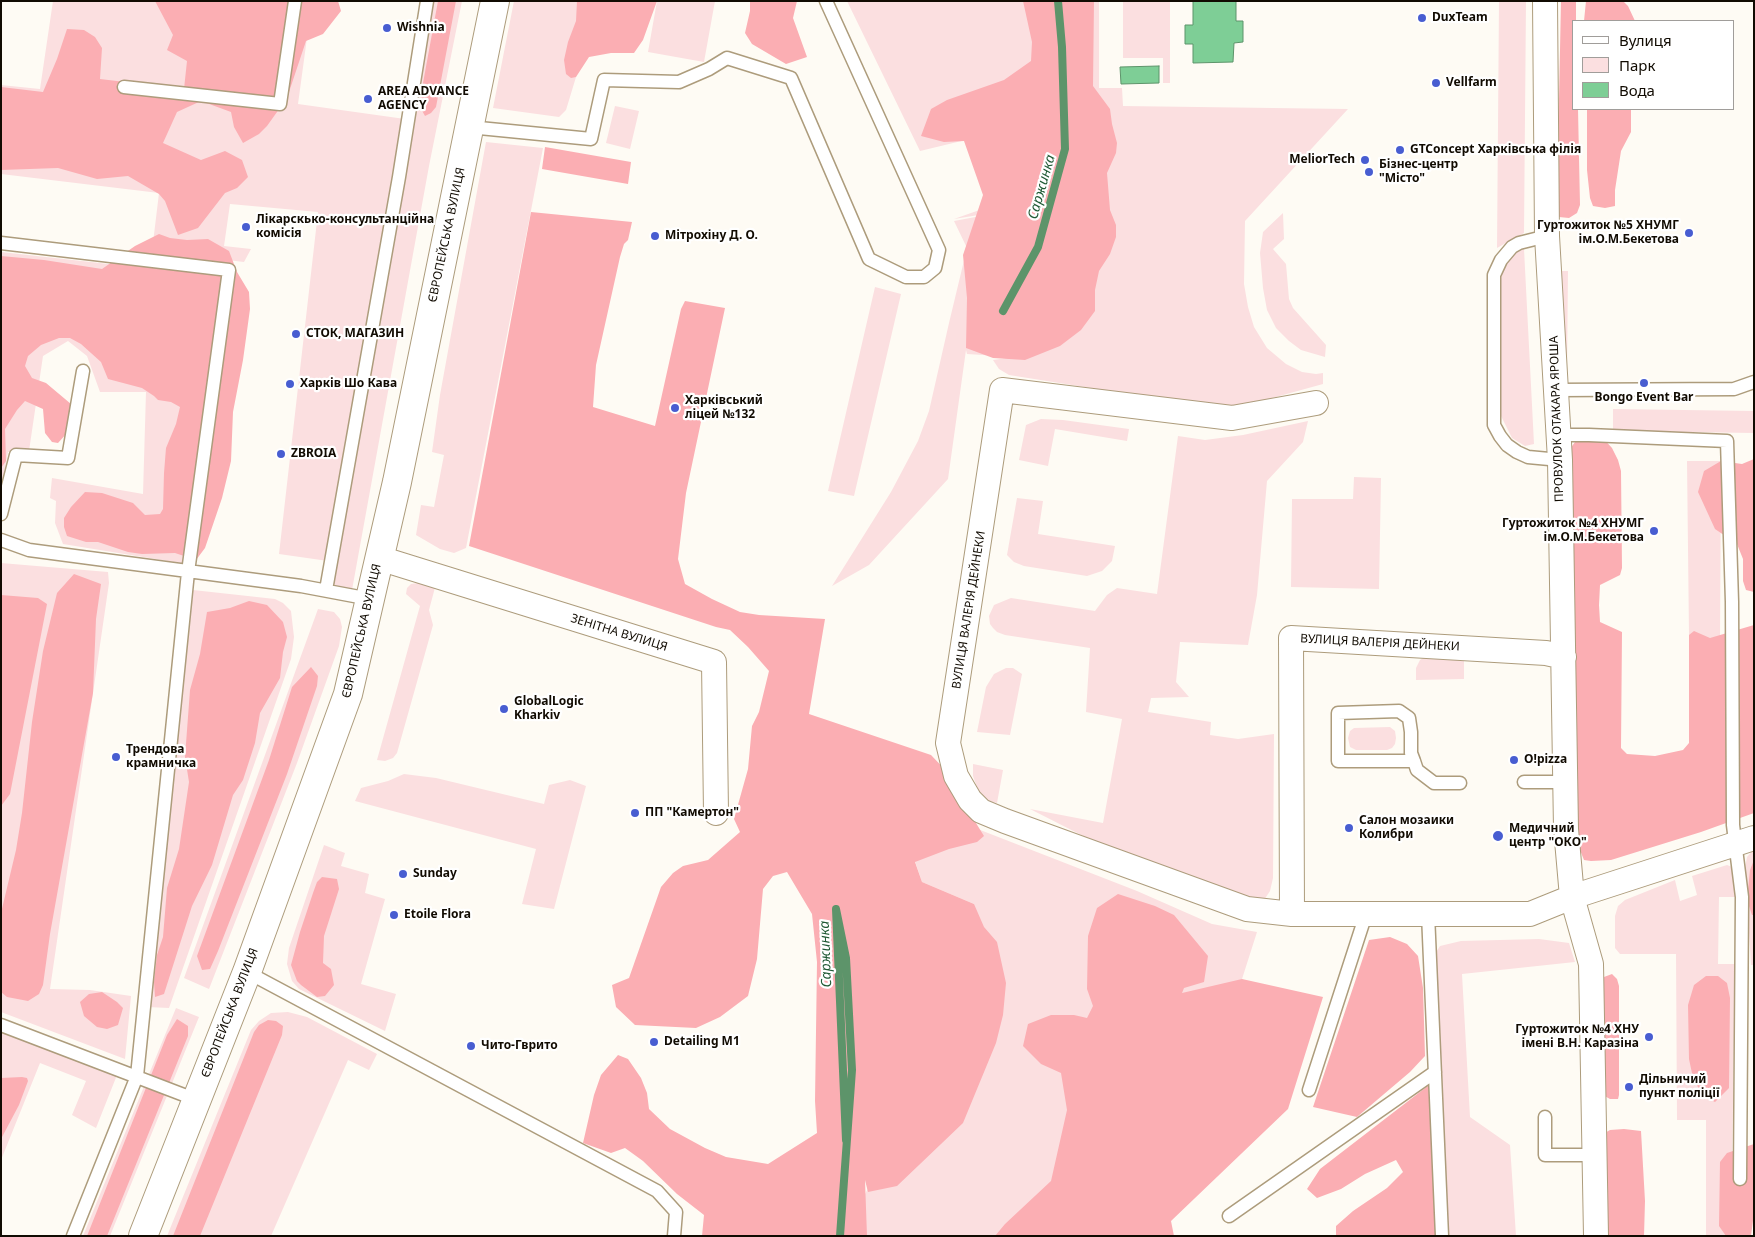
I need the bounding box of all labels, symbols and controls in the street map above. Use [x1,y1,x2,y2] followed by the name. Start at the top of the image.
[1432,11,1488,25] place label: DuxTeam
[1416,12,1428,24] marker: DuxTeam
[1572,20,1735,110] legend
[397,21,445,35] place label: Wishnia
[381,22,393,34] marker: Wishnia
[1619,30,1672,50] text: Вулиця
[1619,55,1655,75] text: Парк
[1446,76,1497,90] place label: Vellfarm
[1430,77,1442,89] marker: Vellfarm
[1619,80,1655,100] text: Вода
[378,85,469,113] place label: AREA ADVANCE AGENCY
[362,93,374,105] marker: AREA ADVANCE AGENCY
[1410,143,1581,157] place label: GTConcept Харківська філія
[1394,144,1406,156] marker: GTConcept Харківська філія
[1025,153,1059,221] water label: Саржинка
[1289,153,1355,167] place label: MeliorTech
[1359,154,1371,166] marker: MeliorTech
[1379,158,1458,186] place label: Бізнес-центр "Місто"
[426,166,468,304] street label: ЄВРОПЕЙСЬКА ВУЛИЦЯ
[1363,166,1375,178] marker: Бізнес-центр "Місто"
[256,213,434,241] place label: Лікарскько-консультанційна комісія
[1537,219,1679,247] place label: Гуртожиток №5 ХНУМГ ім.О.М.Бекетова
[240,221,252,233] marker: Лікарскько-консультанційна комісія
[1683,227,1695,239] marker: Гуртожиток №5 ХНУМГ ім.О.М.Бекетова
[665,229,758,243] place label: Мітрохіну Д. О.
[649,230,661,242] marker: Мітрохіну Д. О.
[306,327,404,341] place label: СТОК, МАГАЗИН
[290,328,302,340] marker: СТОК, МАГАЗИН
[1547,336,1567,502] street label: ПРОВУЛОК ОТАКАРА ЯРОША
[300,377,397,391] place label: Харків Шо Кава
[1638,377,1650,389] marker: Bongo Event Bar
[284,378,296,390] marker: Харків Шо Кава
[1595,391,1693,405] place label: Bongo Event Bar
[685,394,763,422] place label: Харківський ліцей №132
[669,402,681,414] marker: Харківський ліцей №132
[291,447,336,461] place label: ZBROIA
[275,448,287,460] marker: ZBROIA
[1502,517,1644,545] place label: Гуртожиток №4 ХНУМГ ім.О.М.Бекетова
[1648,525,1660,537] marker: Гуртожиток №4 ХНУМГ ім.О.М.Бекетова
[949,530,989,690] street label: ВУЛИЦЯ ВАЛЕРІЯ ДЕЙНЕКИ
[339,562,385,700] street label: ЄВРОПЕЙСЬКА ВУЛИЦЯ
[569,611,669,655] street label: ЗЕНІТНА ВУЛИЦЯ
[1300,632,1460,654] street label: ВУЛИЦЯ ВАЛЕРІЯ ДЕЙНЕКИ
[514,695,584,723] place label: GlobalLogic Kharkiv
[498,703,510,715] marker: GlobalLogic Kharkiv
[126,743,196,771] place label: Трендова крамничка
[110,751,122,763] marker: Трендова крамничка
[1524,753,1567,767] place label: O!pizza
[1508,754,1520,766] marker: O!pizza
[645,806,739,820] place label: ПП "Камертон"
[629,807,641,819] marker: ПП "Камертон"
[1359,814,1454,842] place label: Салон мозаики Колибри
[1343,822,1355,834] marker: Салон мозаики Колибри
[1509,822,1587,850] place label: Медичний центр "ОКО"
[1491,829,1505,843] marker: Медичний центр "ОКО"
[413,867,457,881] place label: Sunday
[397,868,409,880] marker: Sunday
[404,908,471,922] place label: Etoile Flora
[388,909,400,921] marker: Etoile Flora
[816,920,836,988] water label: Саржинка
[199,946,261,1080] street label: ЄВРОПЕЙСЬКА ВУЛИЦЯ
[1515,1023,1639,1051] place label: Гуртожиток №4 ХНУ імені В.Н. Каразіна
[1643,1031,1655,1043] marker: Гуртожиток №4 ХНУ імені В.Н. Каразіна
[664,1035,740,1049] place label: Detailing M1
[648,1036,660,1048] marker: Detailing M1
[481,1039,558,1053] place label: Чито-Гврито
[465,1040,477,1052] marker: Чито-Гврито
[1639,1073,1720,1101] place label: Дільничий пункт поліції
[1623,1081,1635,1093] marker: Дільничий пункт поліції

